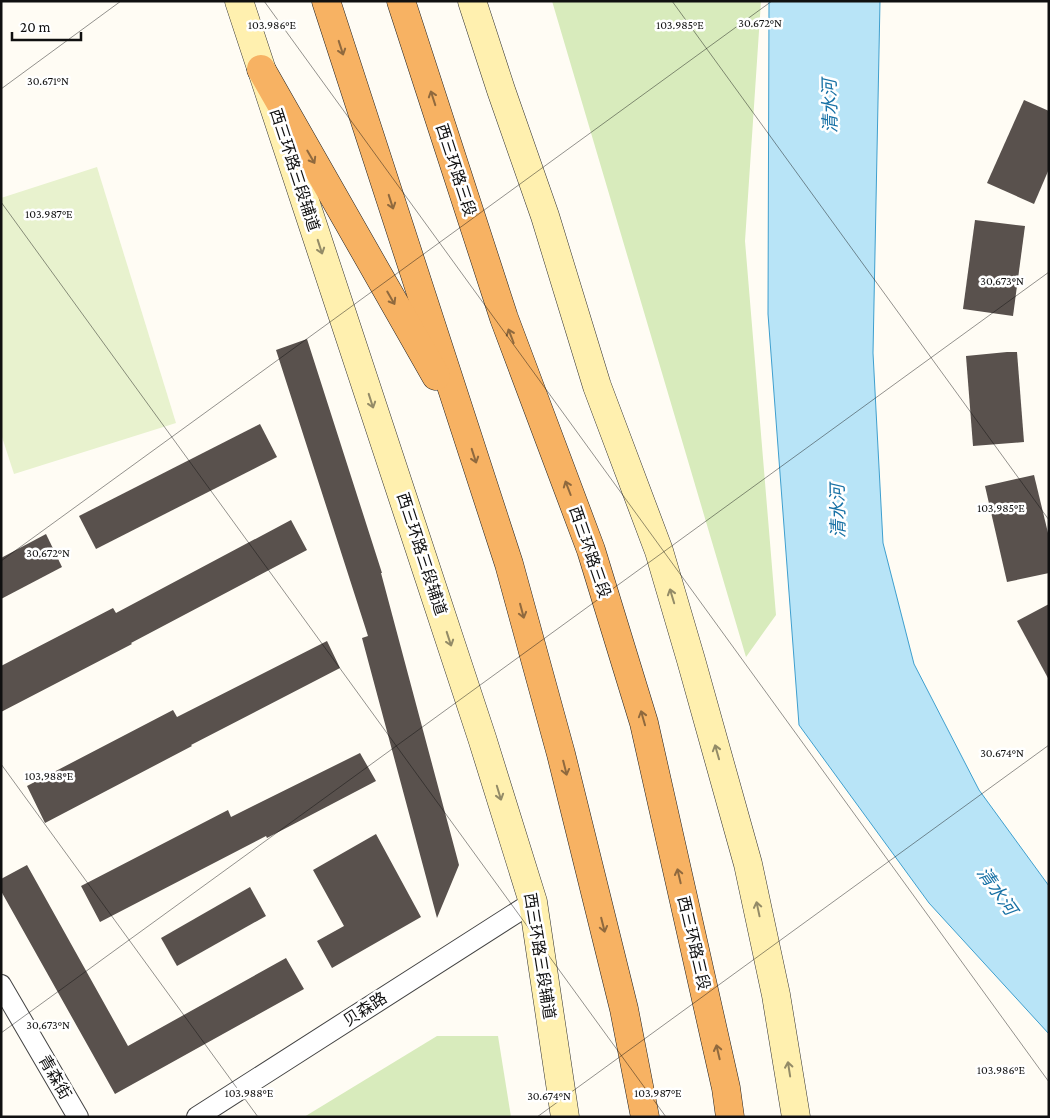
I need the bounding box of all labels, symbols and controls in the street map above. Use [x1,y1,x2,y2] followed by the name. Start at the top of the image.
[12,10,81,42] scale bar
[738,16,782,30] text: 30.672°N
[248,18,296,32] text: 103.986°E
[656,18,704,32] text: 103.985°E
[20,19,51,35] text: 20 m
[337,39,346,55] one-way arrow
[27,74,69,88] text: 30.671°N
[819,76,840,133] water label: 清水河
[427,91,437,107] one-way arrow
[267,106,323,234] street label: 西三环路三段辅道
[433,122,479,218] street label: 西三环路三段
[307,149,317,163] one-way arrow
[387,194,396,209] one-way arrow
[25,207,73,221] text: 103.987°E
[316,239,325,254] one-way arrow
[980,274,1024,288] text: 30.673°N
[387,291,397,305] one-way arrow
[506,329,515,344] one-way arrow
[367,393,376,409] one-way arrow
[470,448,479,464] one-way arrow
[563,481,572,496] one-way arrow
[827,481,848,538] water label: 清水河
[394,490,450,618] street label: 西三环路三段辅道
[977,501,1025,515] text: 103.985°E
[566,504,614,600] street label: 西三环路三段
[26,546,70,560] text: 30.672°N
[667,588,676,604] one-way arrow
[518,602,527,618] one-way arrow
[445,630,455,646] one-way arrow
[637,710,647,726] one-way arrow
[712,744,721,760] one-way arrow
[980,746,1024,760] text: 30.674°N
[561,759,570,775] one-way arrow
[25,769,74,783] text: 103.988°E
[495,785,505,801] one-way arrow
[973,863,1022,921] water label: 清水河
[673,868,683,884] one-way arrow
[522,891,558,1021] street label: 西三环路三段辅道
[675,894,713,992] street label: 西三环路三段
[753,902,762,918] one-way arrow
[599,917,608,933] one-way arrow
[340,989,390,1029] street label: 贝森路
[26,1018,70,1032] text: 30.673°N
[713,1044,722,1060] one-way arrow
[36,1052,74,1102] street label: 青森街
[783,1061,793,1077] one-way arrow
[977,1063,1025,1077] text: 103.986°E
[225,1086,274,1100] text: 103.988°E
[634,1086,682,1100] text: 103.987°E
[527,1089,571,1103] text: 30.674°N

